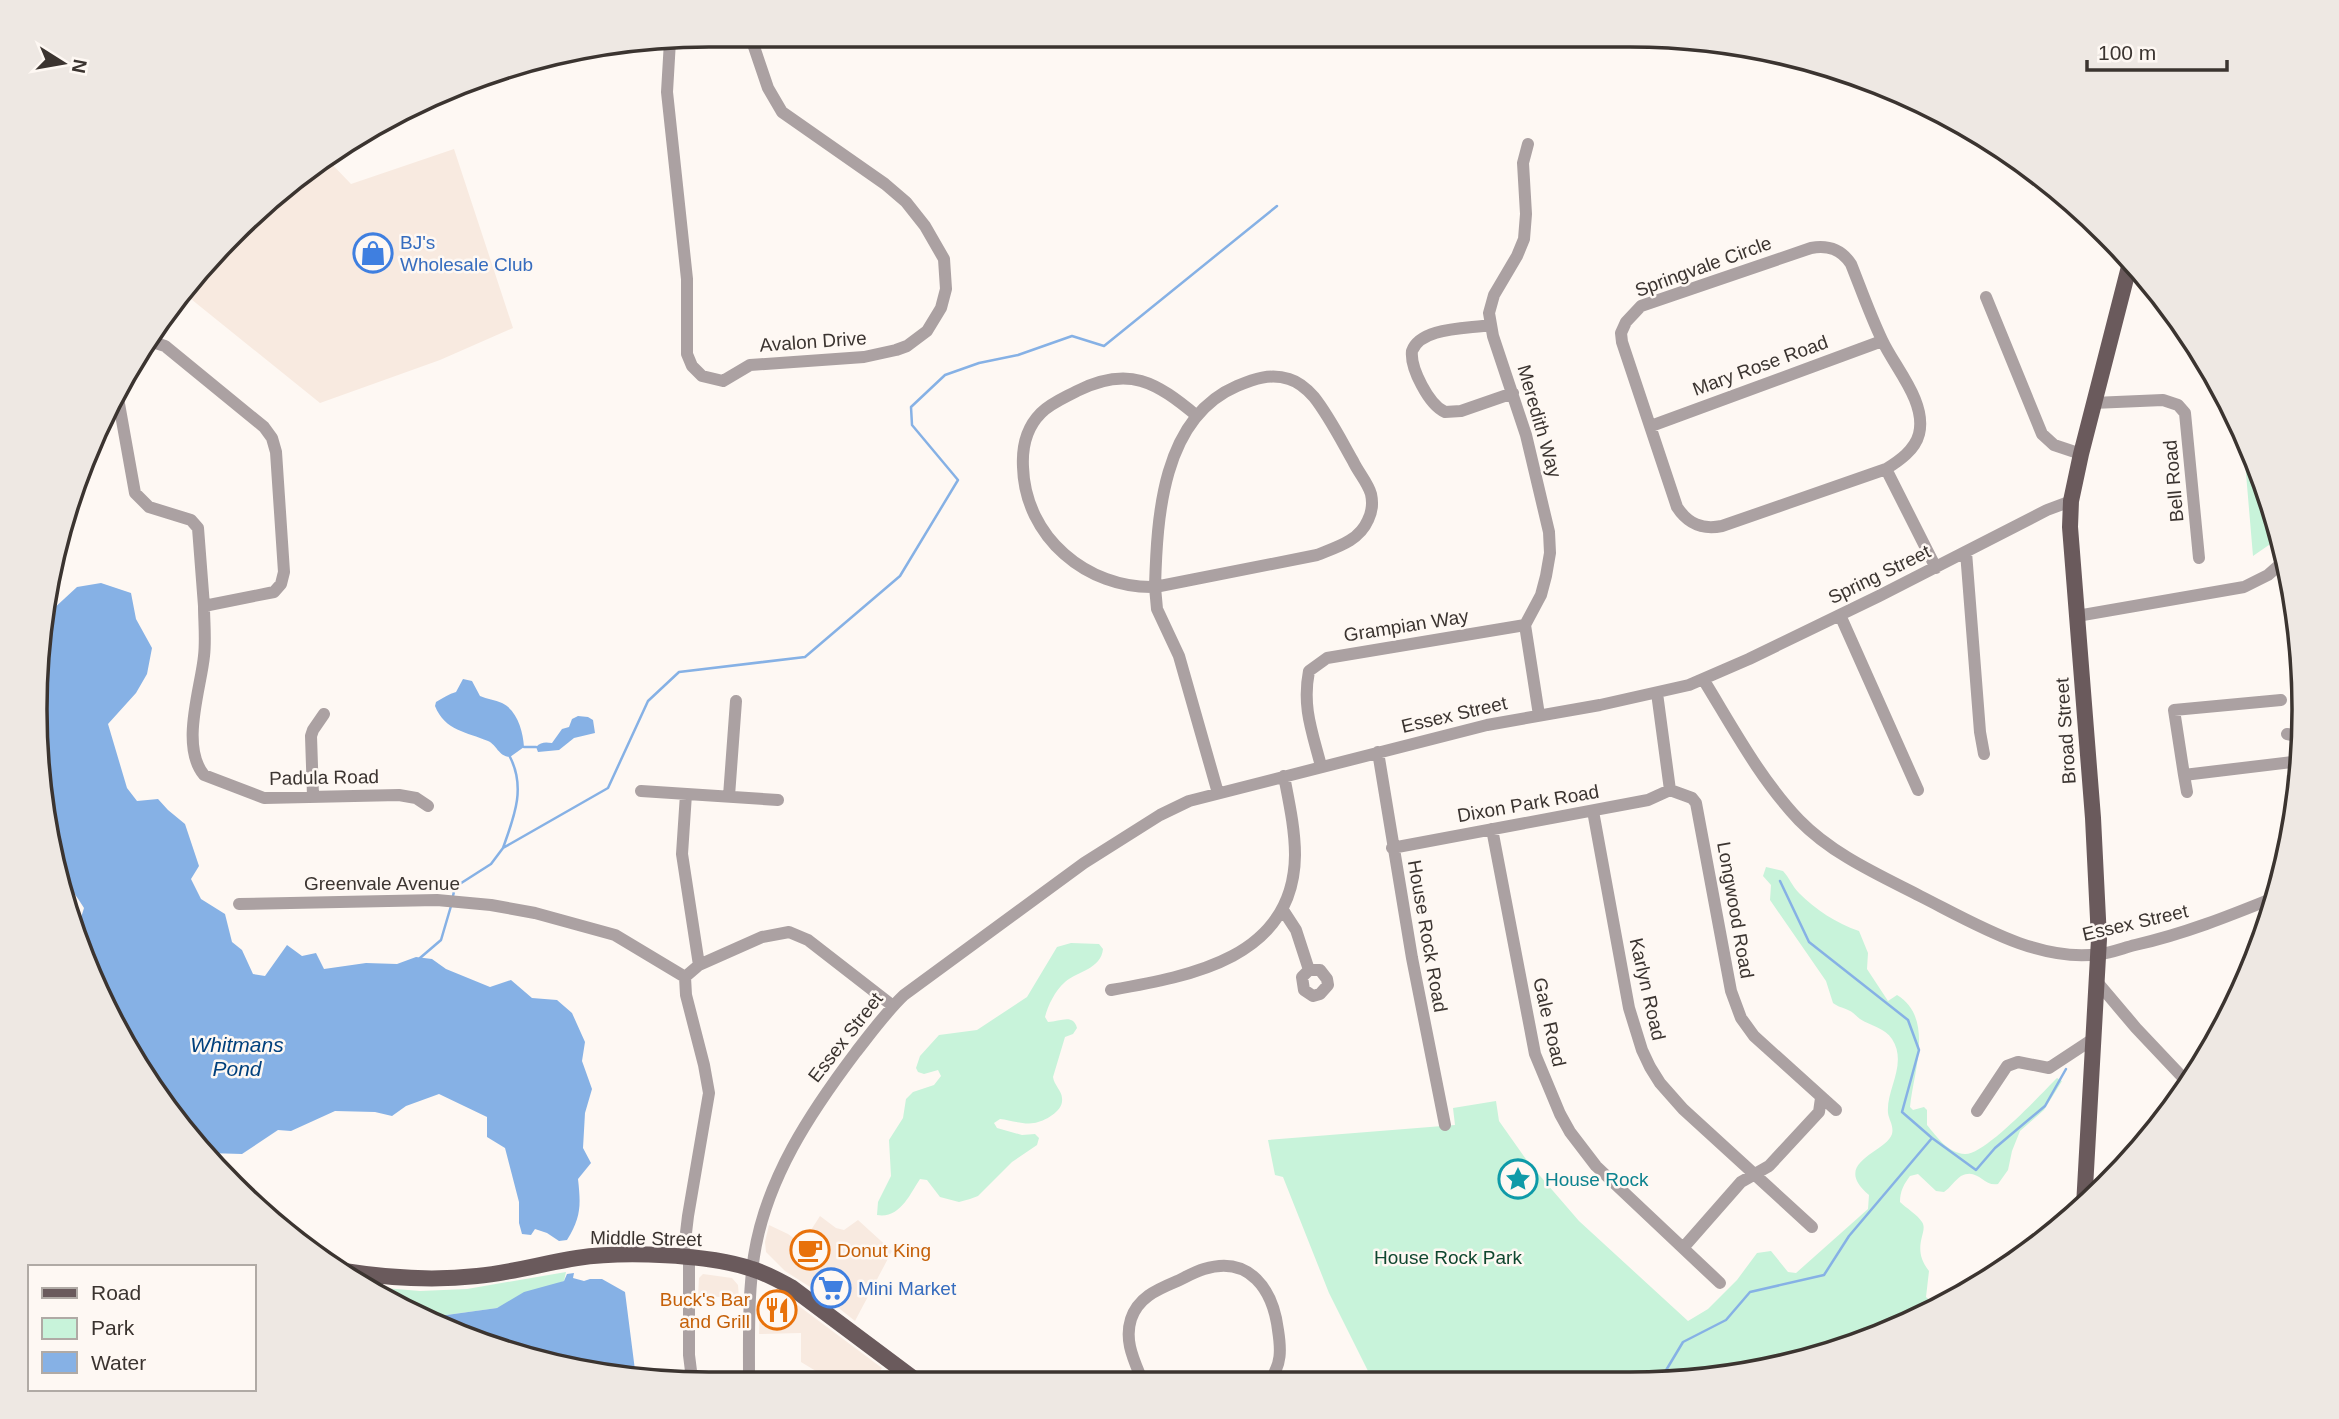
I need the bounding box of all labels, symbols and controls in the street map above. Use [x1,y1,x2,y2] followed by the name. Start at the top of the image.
[28,28,98,98] north arrow
[2087,28,2227,72] scale bar
[2098,41,2156,64] text: 100 m
[68,57,91,75] text: N
[352,232,394,274] shop icon: BJ's Wholesale Club
[400,232,533,275] place label: BJ's Wholesale Club
[1632,232,1774,301] street label: Springvale Circle
[759,327,867,356] street label: Avalon Drive
[1690,331,1831,400] street label: Mary Rose Road
[1513,362,1566,481] street label: Meredith Way
[2159,439,2188,523] street label: Bell Road
[1825,540,1934,608] street label: Spring Street
[1342,605,1470,646] street label: Grampian Way
[2051,676,2080,785] street label: Broad Street
[1399,692,1510,737] street label: Essex Street
[269,766,379,789] street label: Padula Road
[1456,781,1601,826] street label: Dixon Park Road
[1713,840,1758,980] street label: Longwood Road
[1404,858,1451,1014] street label: House Rock Road
[304,873,460,894] street label: Greenvale Avenue
[2080,900,2191,945] street label: Essex Street
[1626,936,1670,1042] street label: Karlyn Road
[1529,975,1570,1069] street label: Gale Road
[804,988,887,1086] street label: Essex Street
[190,1033,284,1080] water label: Whitmans Pond
[1497,1158,1539,1200] place icon: House Rock
[1545,1169,1649,1190] place label: House Rock
[590,1227,703,1250] street label: Middle Street
[789,1229,831,1271] cafe icon: Donut King
[837,1240,931,1261] place label: Donut King
[1374,1247,1522,1268] park label: House Rock Park
[28,1265,256,1391] legend
[810,1267,852,1309] supermarket icon: Mini Market
[858,1278,957,1299] place label: Mini Market
[91,1281,141,1304] text: Road
[660,1289,751,1332] place label: Buck's Bar and Grill
[756,1289,798,1331] restaurant icon: Buck's Bar and Grill
[91,1316,135,1339] text: Park
[91,1351,146,1374] text: Water

